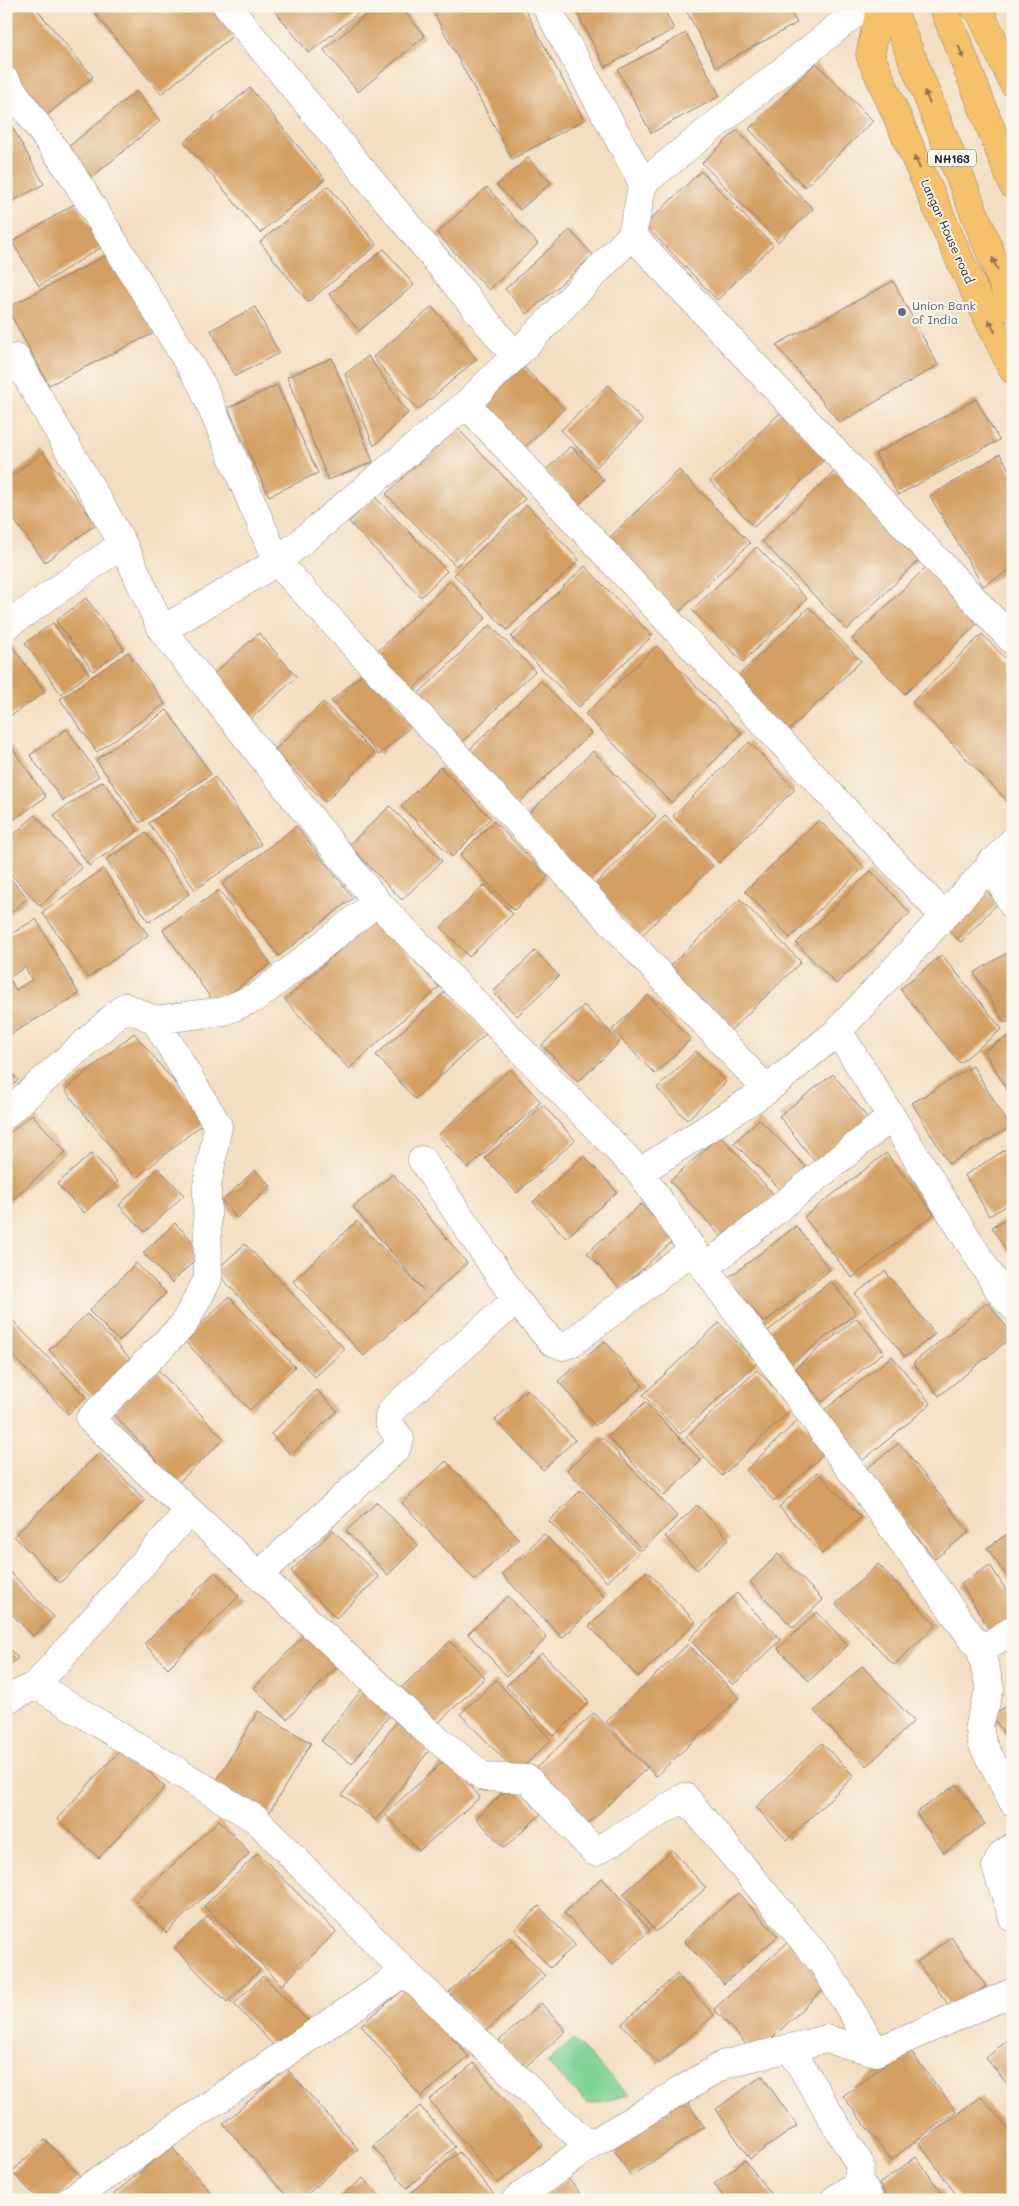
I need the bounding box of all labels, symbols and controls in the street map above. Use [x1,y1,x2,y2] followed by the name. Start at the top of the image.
[957,45,965,60] one-way arrow
[923,90,931,104] one-way arrow
[928,150,976,167] road number: NH163
[913,155,921,169] one-way arrow
[918,176,978,286] street label: Langar House road
[990,257,998,271] one-way arrow
[912,297,976,327] place label: Union Bank of India
[896,306,908,318] marker: Union Bank of India
[987,319,995,333] one-way arrow

